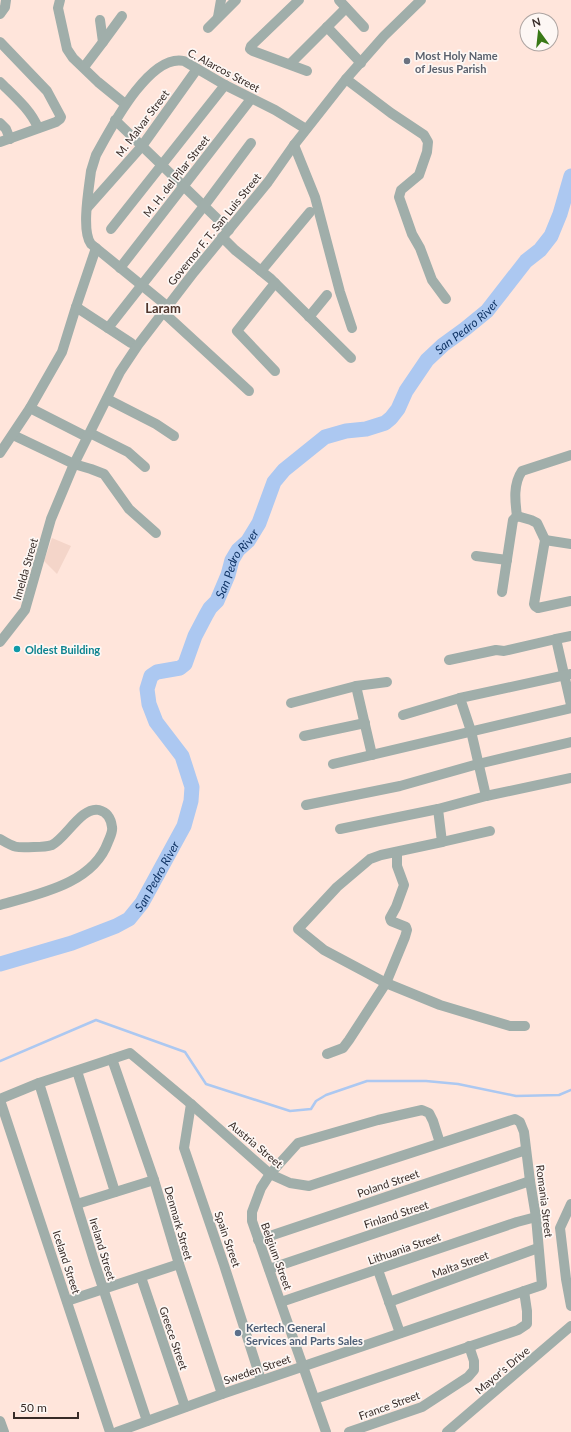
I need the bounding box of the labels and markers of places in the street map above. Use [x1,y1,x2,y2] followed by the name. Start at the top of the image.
[415,49,498,75] place label: Most Holy Name of Jesus Parish
[402,56,412,66] marker: Most Holy Name of Jesus Parish
[25,643,100,656] place label: Oldest Building
[12,644,22,654] marker: Oldest Building
[246,1321,363,1347] place label: Kertech General Services and Parts Sales
[233,1328,243,1338] marker: Kertech General Services and Parts Sales

